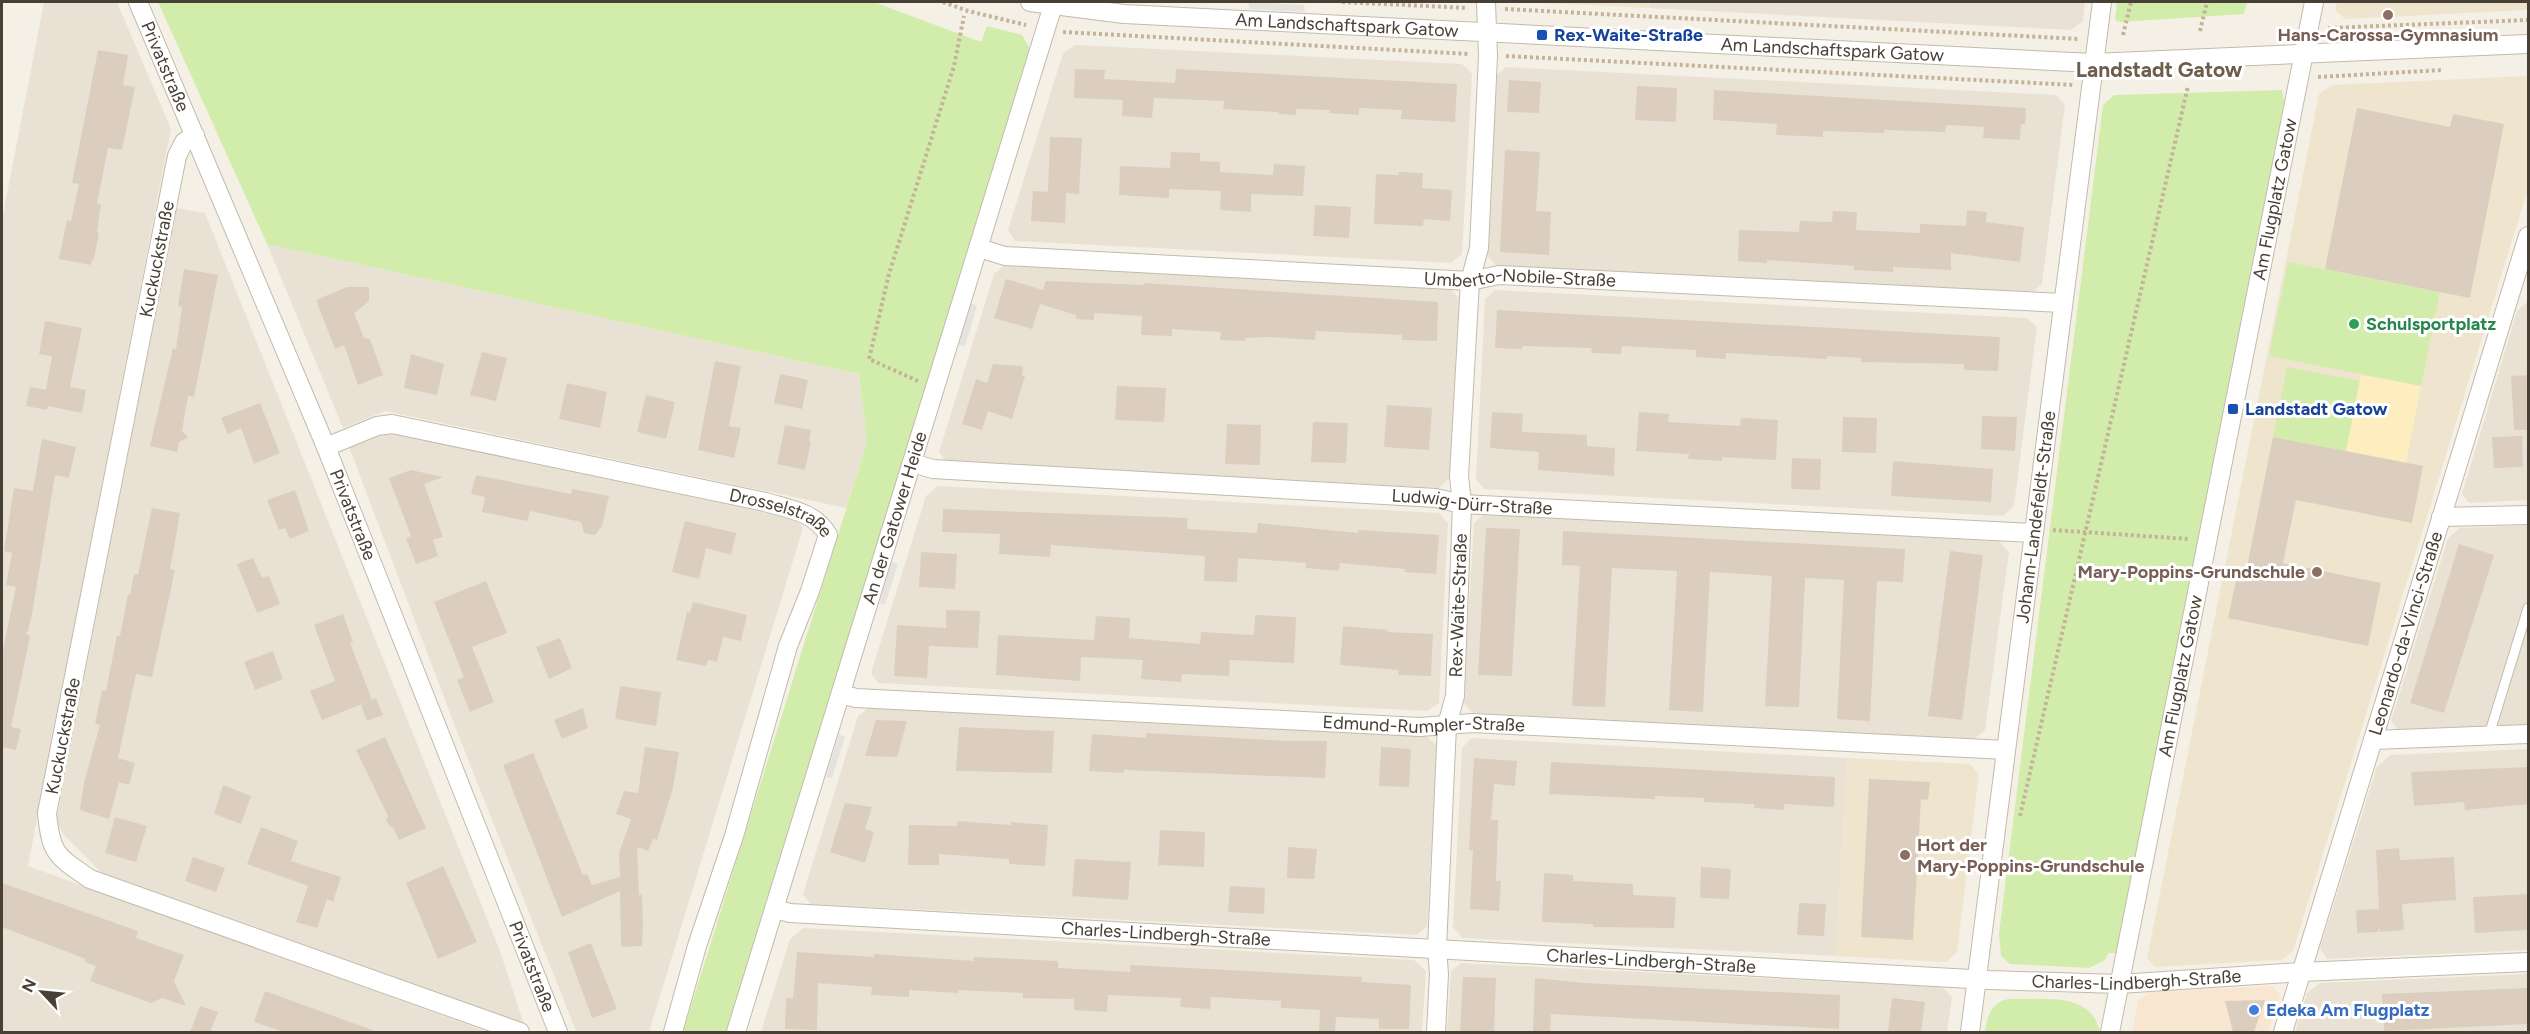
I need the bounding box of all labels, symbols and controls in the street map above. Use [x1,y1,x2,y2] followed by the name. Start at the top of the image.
[2381,8,2395,22] marker: Hans-Carossa-Gymnasium
[1235,9,1459,42] street label: Am Landschaftspark Gatow
[136,18,194,115] street label: Privatstraße
[1554,24,1703,46] place label: Rex-Waite-Straße
[2278,24,2498,46] place label: Hans-Carossa-Gymnasium
[1535,28,1549,42] marker: Rex-Waite-Straße
[1720,33,1944,66] street label: Am Landschaftspark Gatow
[2076,57,2243,82] district label: Landstadt Gatow
[2248,116,2302,282] street label: Am Flugplatz Gatow
[135,199,179,319] street label: Kuckuckstraße
[1423,264,1617,292] street label: Umberto-Nobile-Straße
[2366,313,2496,335] place label: Schulsportplatz
[2347,317,2361,331] marker: Schulsportplatz
[2245,398,2388,420] place label: Landstadt Gatow
[2226,402,2240,416] marker: Landstadt Gatow
[2011,410,2061,625] street label: Johann-Landefeldt-Straße
[858,429,932,607] street label: An der Gatower Heide
[325,466,381,564] street label: Privatstraße
[727,484,837,542] street label: Drosselstraße
[1391,484,1553,520] street label: Ludwig-Dürr-Straße
[2364,529,2447,738] street label: Leonardo-da-Vinci-Straße
[1445,533,1472,678] street label: Rex-Waite-Straße
[2078,561,2305,583] place label: Mary-Poppins-Grundschule
[2310,565,2324,579] marker: Mary-Poppins-Grundschule
[2154,593,2207,759] street label: Am Flugplatz Gatow
[41,676,85,796] street label: Kuckuckstraße
[1322,711,1526,738] street label: Edmund-Rumpler-Straße
[1917,834,2144,877] place label: Hort der Mary-Poppins-Grundschule
[1898,848,1912,862] marker: Hort der Mary-Poppins-Grundschule
[1060,917,1272,951] street label: Charles-Lindbergh-Straße
[504,918,560,1016] street label: Privatstraße
[1546,944,1757,978] street label: Charles-Lindbergh-Straße
[12,962,72,1022] north arrow
[2031,965,2242,995] street label: Charles-Lindbergh-Straße
[18,976,40,995] text: N
[2266,999,2430,1021] place label: Edeka Am Flugplatz
[2247,1003,2261,1017] marker: Edeka Am Flugplatz

